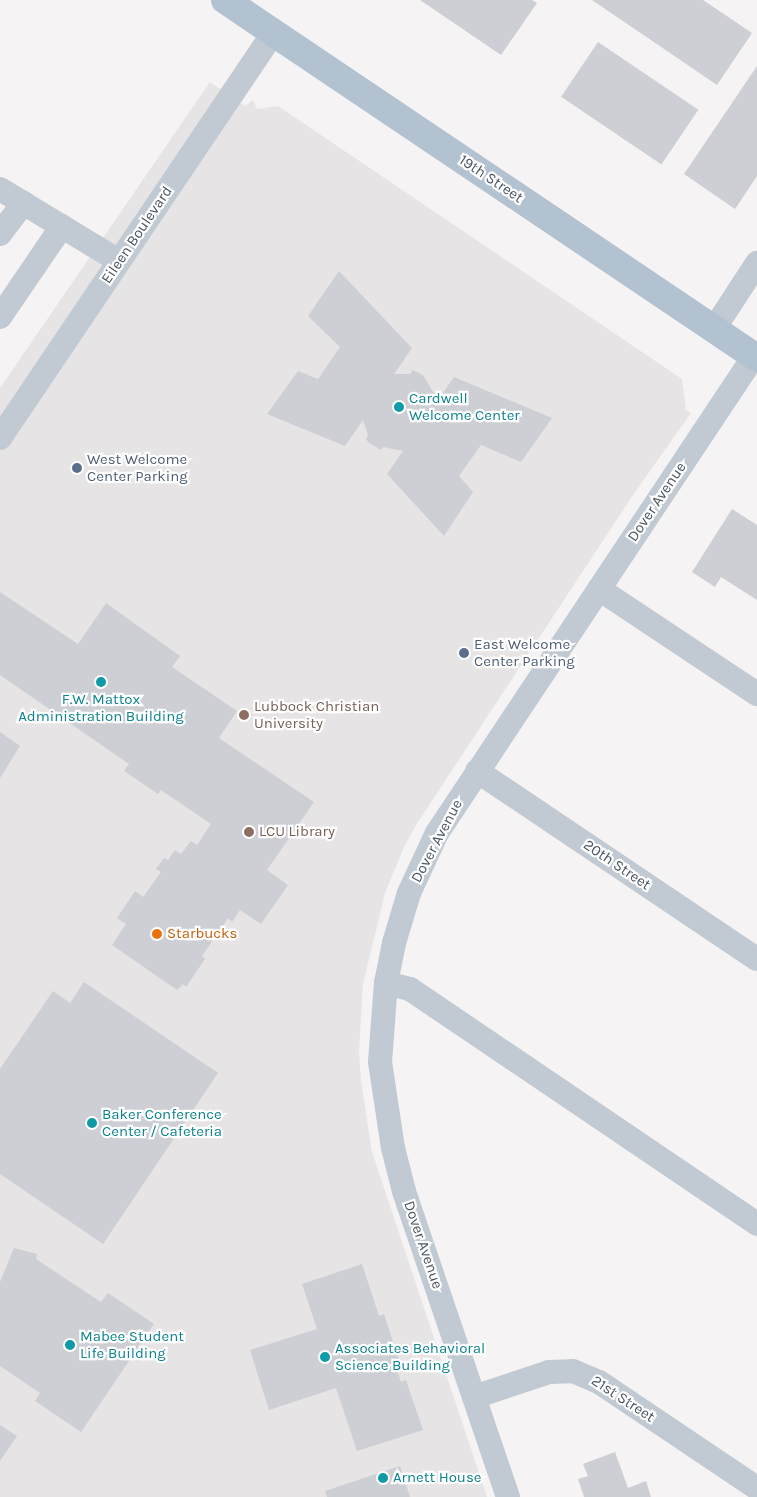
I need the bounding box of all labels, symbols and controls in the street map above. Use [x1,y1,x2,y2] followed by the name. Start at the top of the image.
[456,151,526,207] street label: 19th Street
[98,183,176,287] street label: Eileen Boulevard
[409,389,520,424] place label: Cardwell Welcome Center
[393,401,405,413] marker: Cardwell Welcome Center
[87,450,188,485] place label: West Welcome Center Parking
[624,459,690,545] street label: Dover Avenue
[71,462,83,474] marker: West Welcome Center Parking
[474,635,575,670] place label: East Welcome Center Parking
[458,647,470,659] marker: East Welcome Center Parking
[95,676,107,688] marker: F.W. Mattox Administration Building
[18,690,184,725] place label: F.W. Mattox Administration Building
[254,697,379,732] place label: Lubbock Christian University
[238,709,250,721] marker: Lubbock Christian University
[408,796,466,886] street label: Dover Avenue
[259,823,335,841] place label: LCU Library
[243,826,255,838] marker: LCU Library
[580,836,654,894] street label: 20th Street
[167,925,237,943] place label: Starbucks
[151,928,163,940] marker: Starbucks
[102,1105,222,1140] place label: Baker Conference Center / Cafeteria
[86,1117,98,1129] marker: Baker Conference Center / Cafeteria
[400,1199,446,1291] street label: Dover Avenue
[80,1327,184,1362] place label: Mabee Student Life Building
[64,1339,76,1351] marker: Mabee Student Life Building
[335,1339,485,1374] place label: Associates Behavioral Science Building
[319,1351,331,1363] marker: Associates Behavioral Science Building
[588,1372,658,1426] street label: 21st Street
[393,1469,482,1487] place label: Arnett House
[377,1472,389,1484] marker: Arnett House

